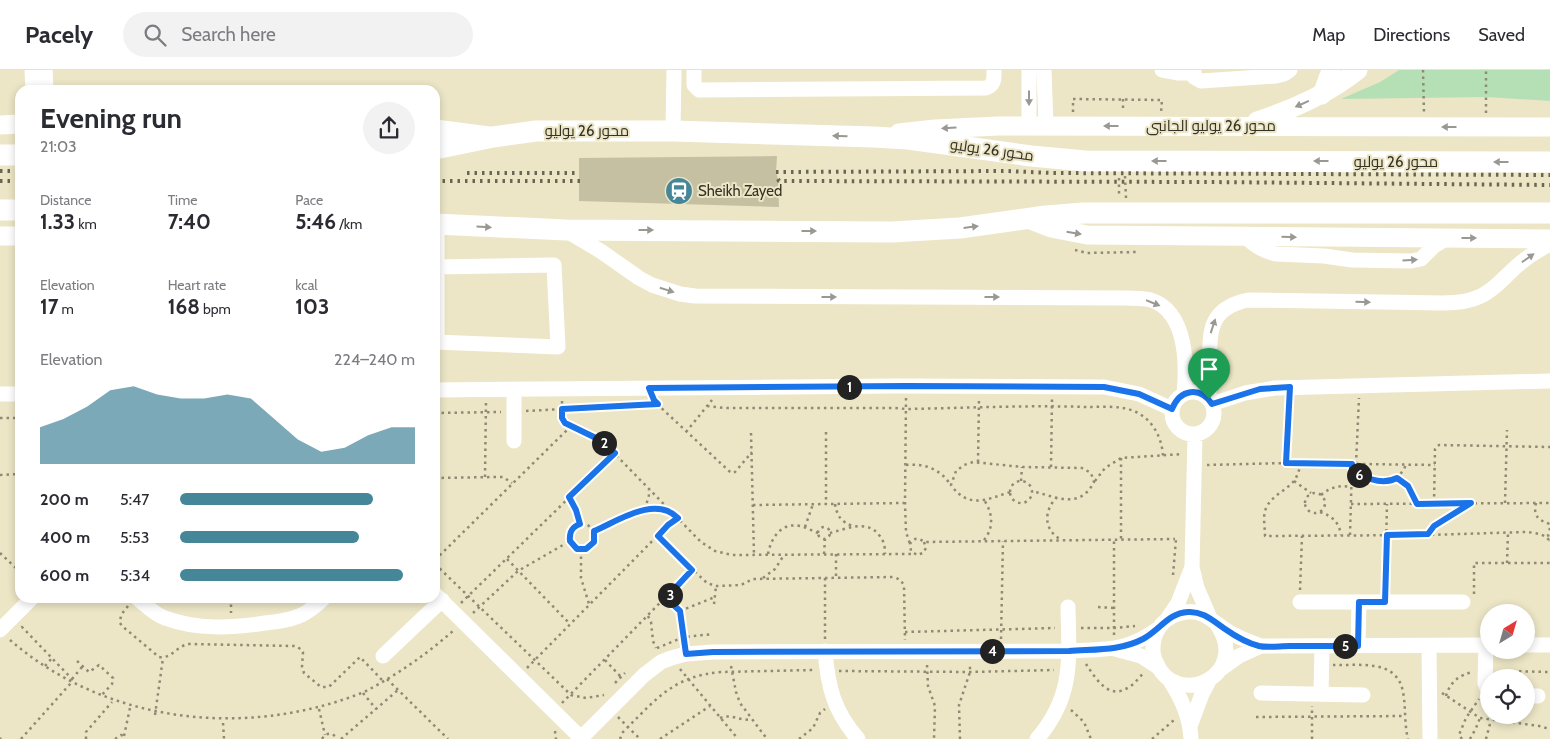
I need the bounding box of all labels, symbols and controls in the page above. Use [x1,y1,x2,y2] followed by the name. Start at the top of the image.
[123,12,473,57] search box
[25,20,93,49] text: Pacely
[141,21,169,49] icon: search
[181,23,276,46] text: Search here
[1312,24,1345,46] text: Map
[1373,24,1450,46] text: Directions
[1478,24,1525,46] text: Saved
[1025,91,1033,107] one-way arrow
[40,101,182,135] text: Evening run
[1295,101,1309,109] one-way arrow
[363,102,415,154] button: share
[1146,117,1276,136] street label: محور 26 يوليو الجانبى
[545,122,629,140] street label: محور 26 يوليو
[1103,122,1119,130] one-way arrow
[1441,123,1457,131] one-way arrow
[941,125,957,133] one-way arrow
[832,131,848,139] one-way arrow
[949,135,1035,165] street label: محور 26 يوليو
[40,137,77,156] text: 21:03
[1354,153,1438,171] street label: محور 26 يوليو
[1151,157,1167,165] one-way arrow
[1313,157,1329,165] one-way arrow
[1493,158,1509,166] one-way arrow
[664,176,694,206] station icon: Sheikh Zayed
[698,182,782,200] place label: Sheikh Zayed
[40,191,92,209] text: Distance
[168,191,197,209] text: Time
[295,191,323,209] text: Pace
[40,209,75,234] text: 1.33
[168,209,211,234] text: 7:40
[295,209,336,234] text: 5:46
[75,215,97,233] text: km
[336,215,362,233] text: /km
[963,223,979,231] one-way arrow
[476,224,492,232] one-way arrow
[638,226,654,234] one-way arrow
[801,227,817,235] one-way arrow
[1067,229,1083,237] one-way arrow
[1281,233,1297,241] one-way arrow
[1461,234,1477,242] one-way arrow
[1521,253,1535,263] one-way arrow
[1403,256,1419,264] one-way arrow
[40,276,95,294] text: Elevation
[168,276,226,294] text: Heart rate
[295,276,318,294] text: kcal
[660,287,675,295] one-way arrow
[821,293,837,301] one-way arrow
[984,293,1000,301] one-way arrow
[40,294,58,319] text: 17
[168,294,200,319] text: 168
[295,294,329,319] text: 103
[1355,298,1371,306] one-way arrow
[1146,299,1160,307] one-way arrow
[58,300,74,318] text: m
[200,300,231,318] text: bpm
[1209,319,1217,334] one-way arrow
[1188,348,1230,399] pin
[40,350,103,369] text: Elevation
[334,350,415,369] text: 224–240 m
[1195,355,1223,383] icon: arrive
[836,374,862,400] pin: 1
[847,378,852,396] text: 1
[592,430,616,456] pin: 2
[601,434,608,452] text: 2
[1346,462,1372,488] pin: 6
[1356,466,1363,484] text: 6
[40,490,89,509] text: 200 m
[120,490,149,509] text: 5:47
[40,528,90,547] text: 400 m
[120,528,149,547] text: 5:53
[40,566,89,585] text: 600 m
[120,566,150,585] text: 5:34
[658,582,682,608] pin: 3
[667,586,674,604] text: 3
[1480,604,1535,659] north arrow
[1480,604,1535,724] map controls
[1332,634,1358,658] pin: 5
[1342,637,1349,655] text: 5
[980,638,1004,664] pin: 4
[988,642,997,660] text: 4
[1480,669,1535,724] button: locate

